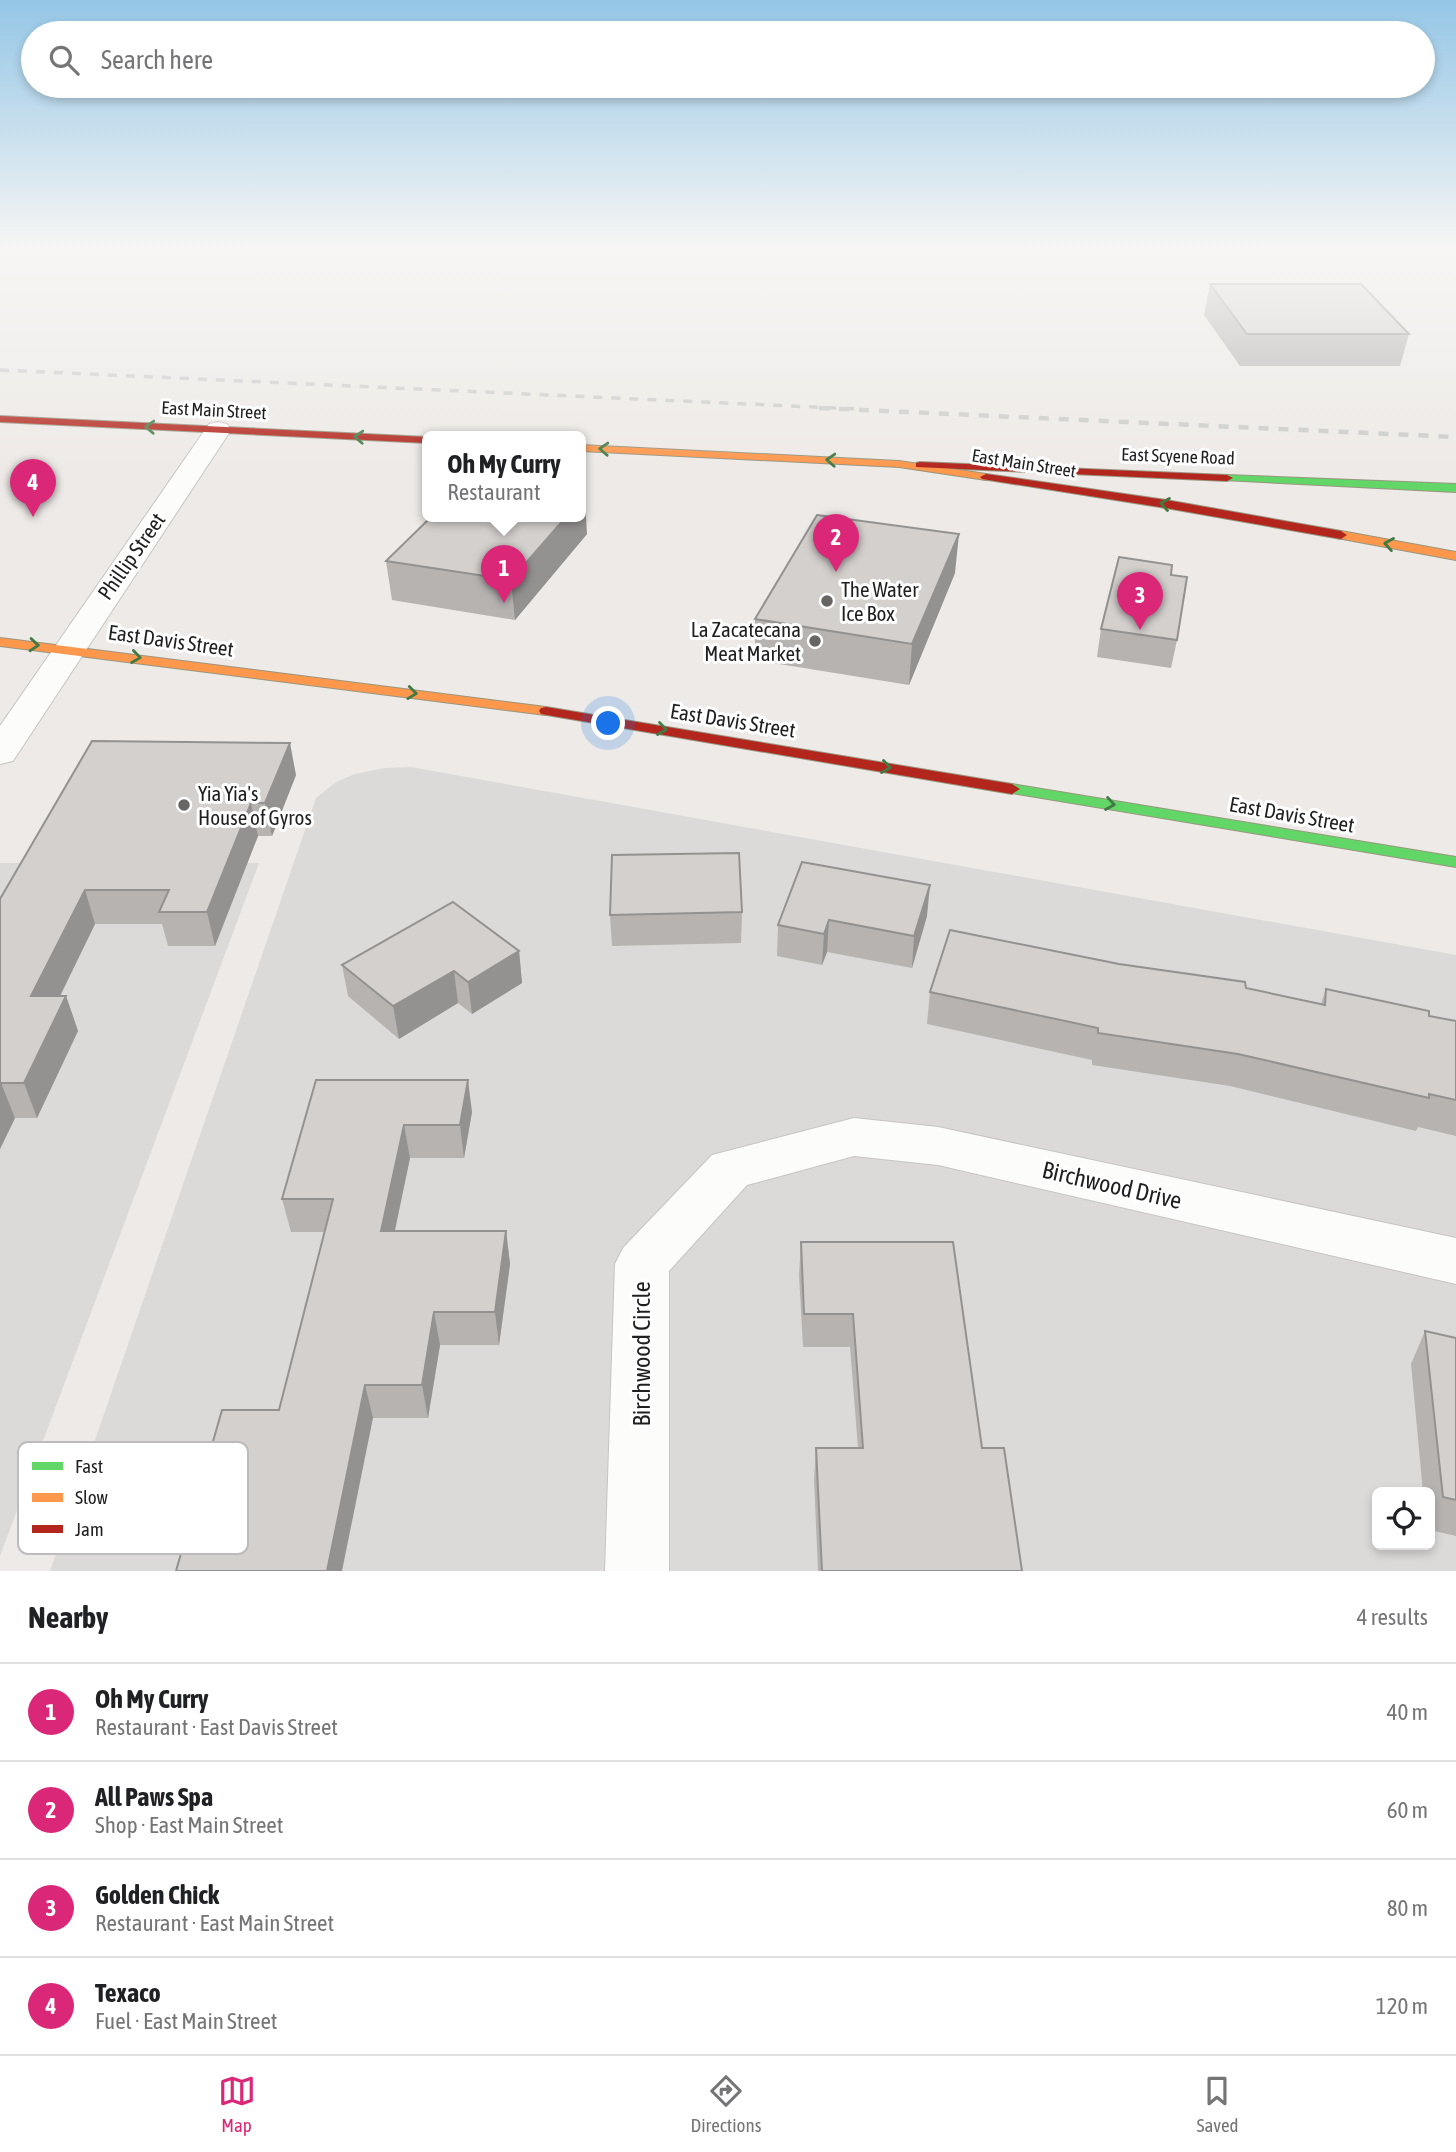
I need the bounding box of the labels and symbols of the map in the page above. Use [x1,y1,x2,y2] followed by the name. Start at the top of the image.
[161,397,267,423] street label: East Main Street
[144,419,155,434] one-way arrow
[353,429,364,444] one-way arrow
[598,442,609,457] one-way arrow
[970,444,1078,482] street label: East Main Street
[1121,444,1235,468] street label: East Scyene Road
[825,453,836,468] one-way arrow
[10,459,56,517] pin: 4
[1159,497,1171,512] one-way arrow
[92,508,170,604] street label: Phillip Street
[813,514,859,572] pin: 2
[1383,537,1395,552] one-way arrow
[481,545,527,603] pin: 1
[1117,572,1163,630] pin: 3
[841,577,919,625] place label: The Water Ice Box
[819,593,835,609] marker: The Water Ice Box
[691,617,801,665] place label: La Zacatecana Meat Market
[107,619,235,661] street label: East Davis Street
[807,633,823,649] marker: La Zacatecana Meat Market
[29,637,40,652] one-way arrow
[130,649,142,664] one-way arrow
[406,686,418,701] one-way arrow
[669,698,797,742] street label: East Davis Street
[591,706,625,740] your location
[656,721,668,736] one-way arrow
[880,759,892,774] one-way arrow
[198,781,312,829] place label: Yia Yia's House of Gyros
[1228,791,1356,837] street label: East Davis Street
[1104,796,1116,811] one-way arrow
[176,797,192,813] marker: Yia Yia's House of Gyros
[1040,1156,1184,1214] street label: Birchwood Drive
[628,1281,655,1427] street label: Birchwood Circle
[18,1442,248,1554] legend
[75,1455,103,1477] text: Fast
[75,1486,109,1508] text: Slow
[75,1518,104,1540] text: Jam

